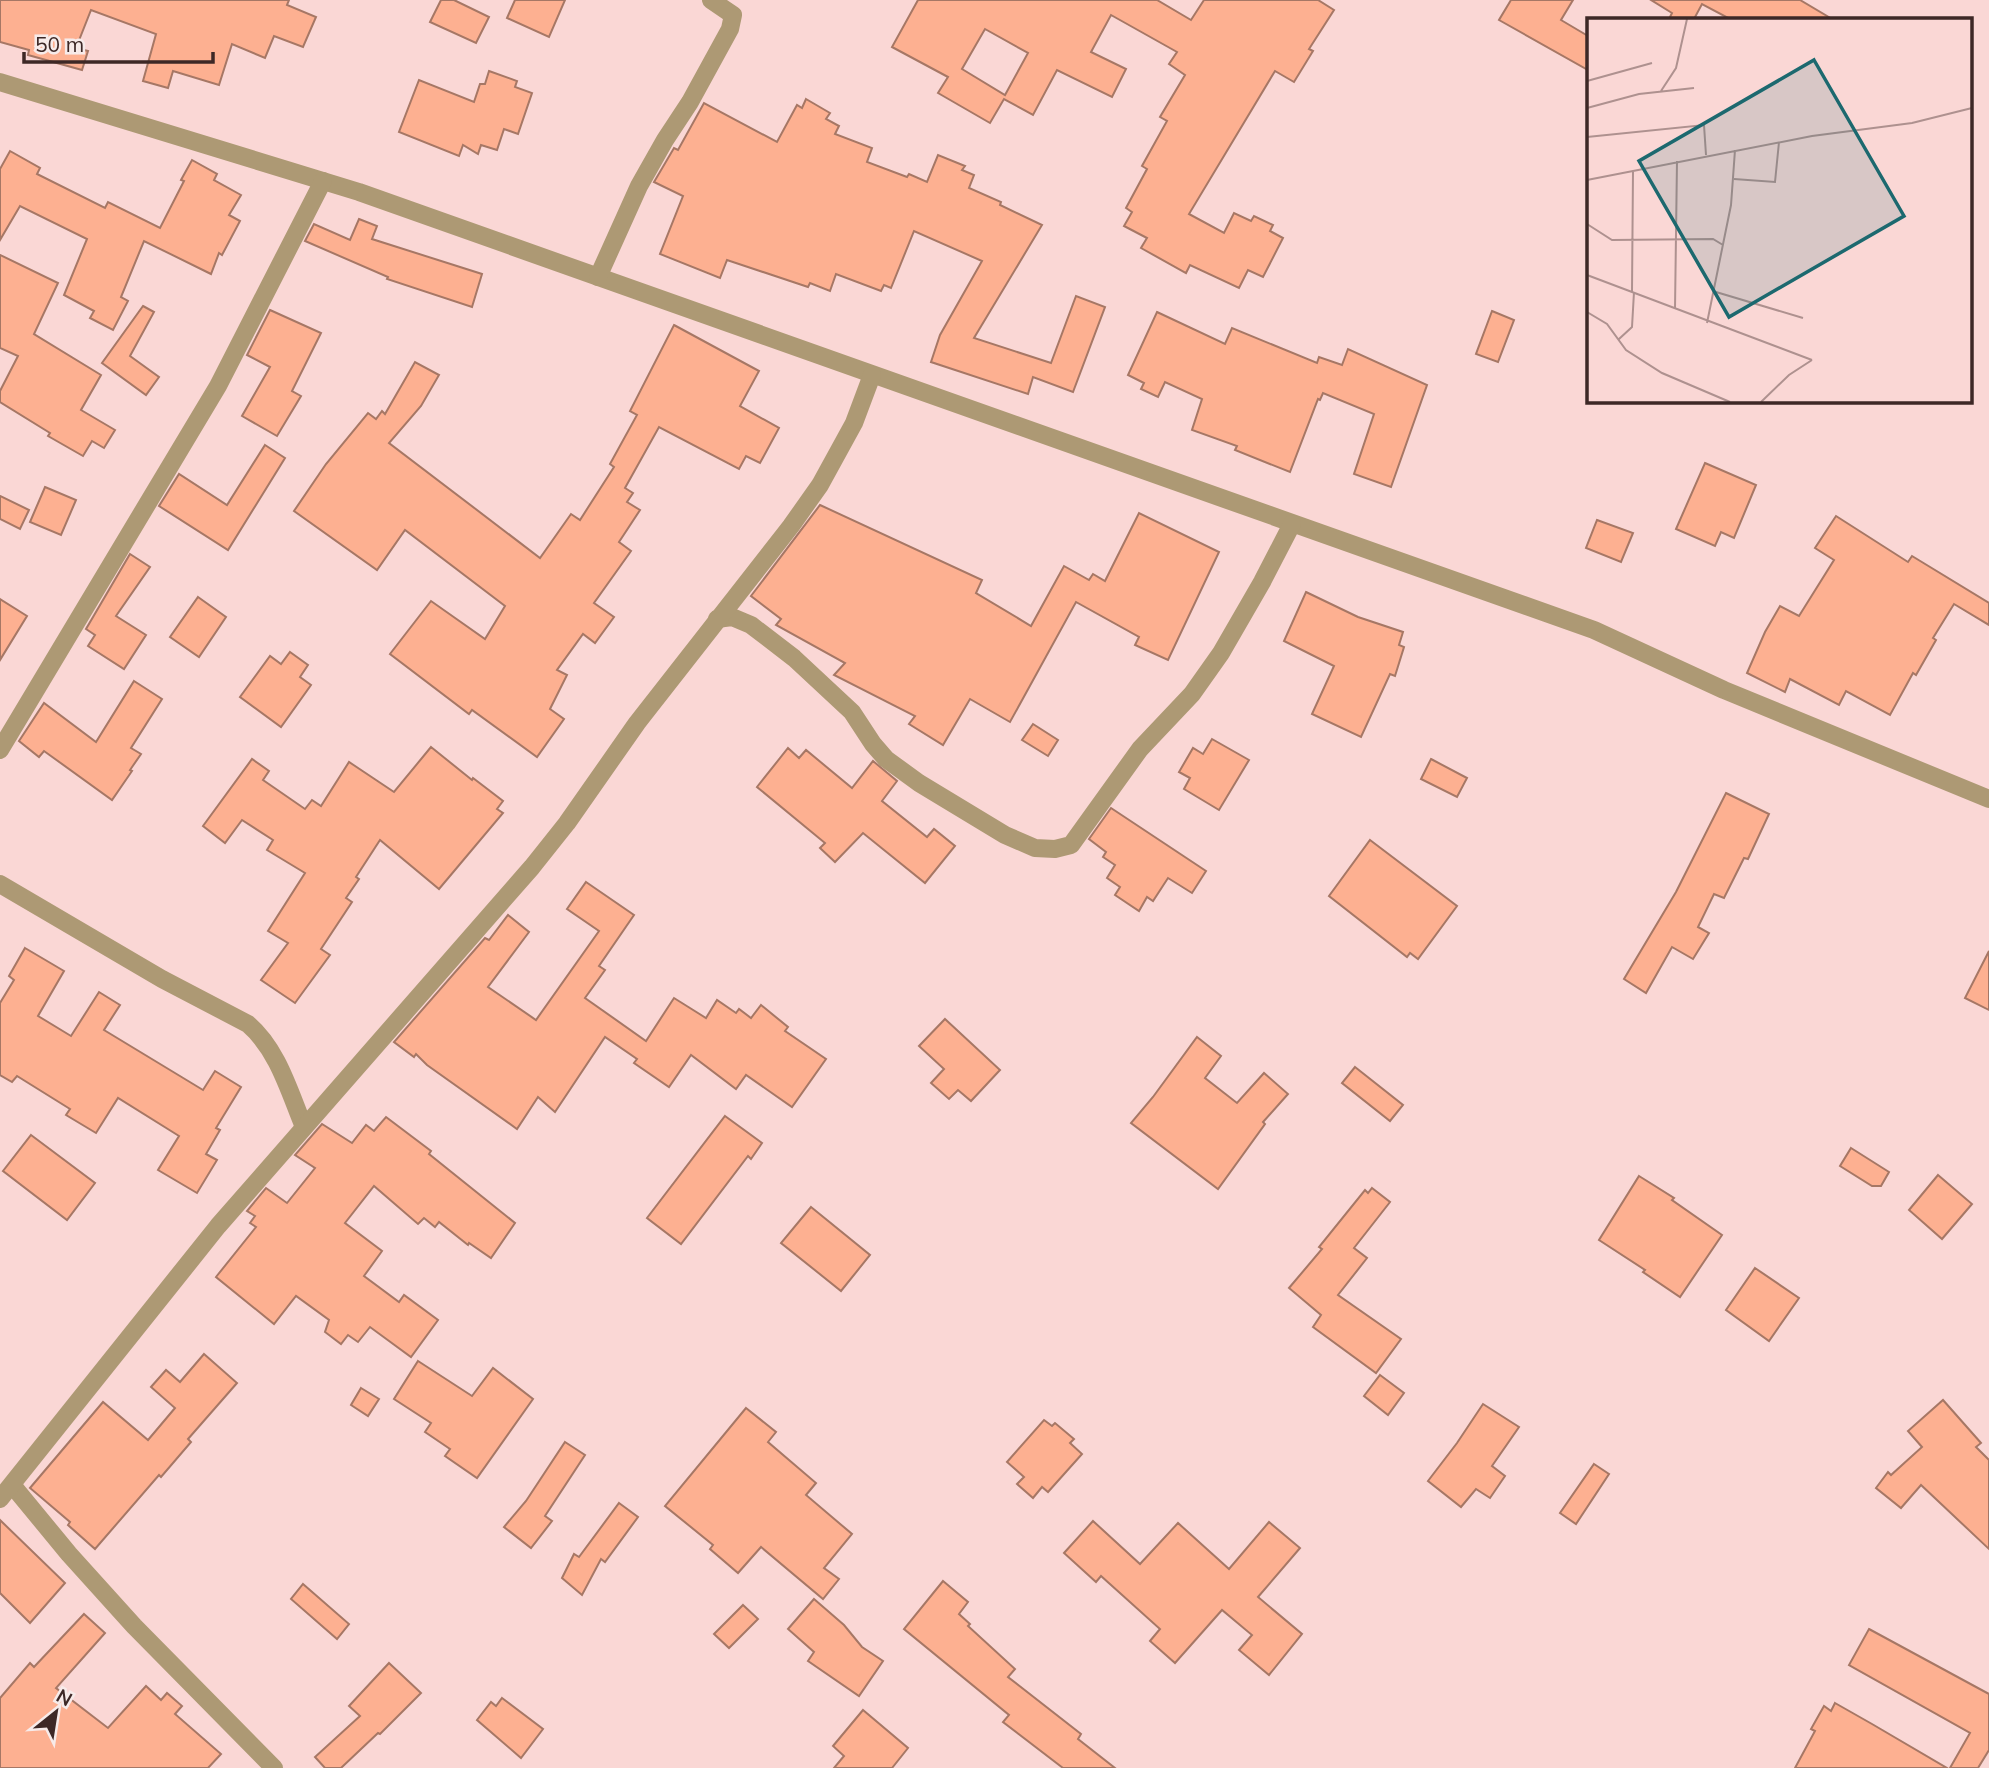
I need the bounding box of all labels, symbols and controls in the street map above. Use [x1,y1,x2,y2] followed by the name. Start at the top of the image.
[1587,18,1972,402] inset map
[24,21,214,65] scale bar
[35,31,84,57] text: 50 m
[21,1677,91,1747] north arrow
[52,1683,77,1711] text: N

